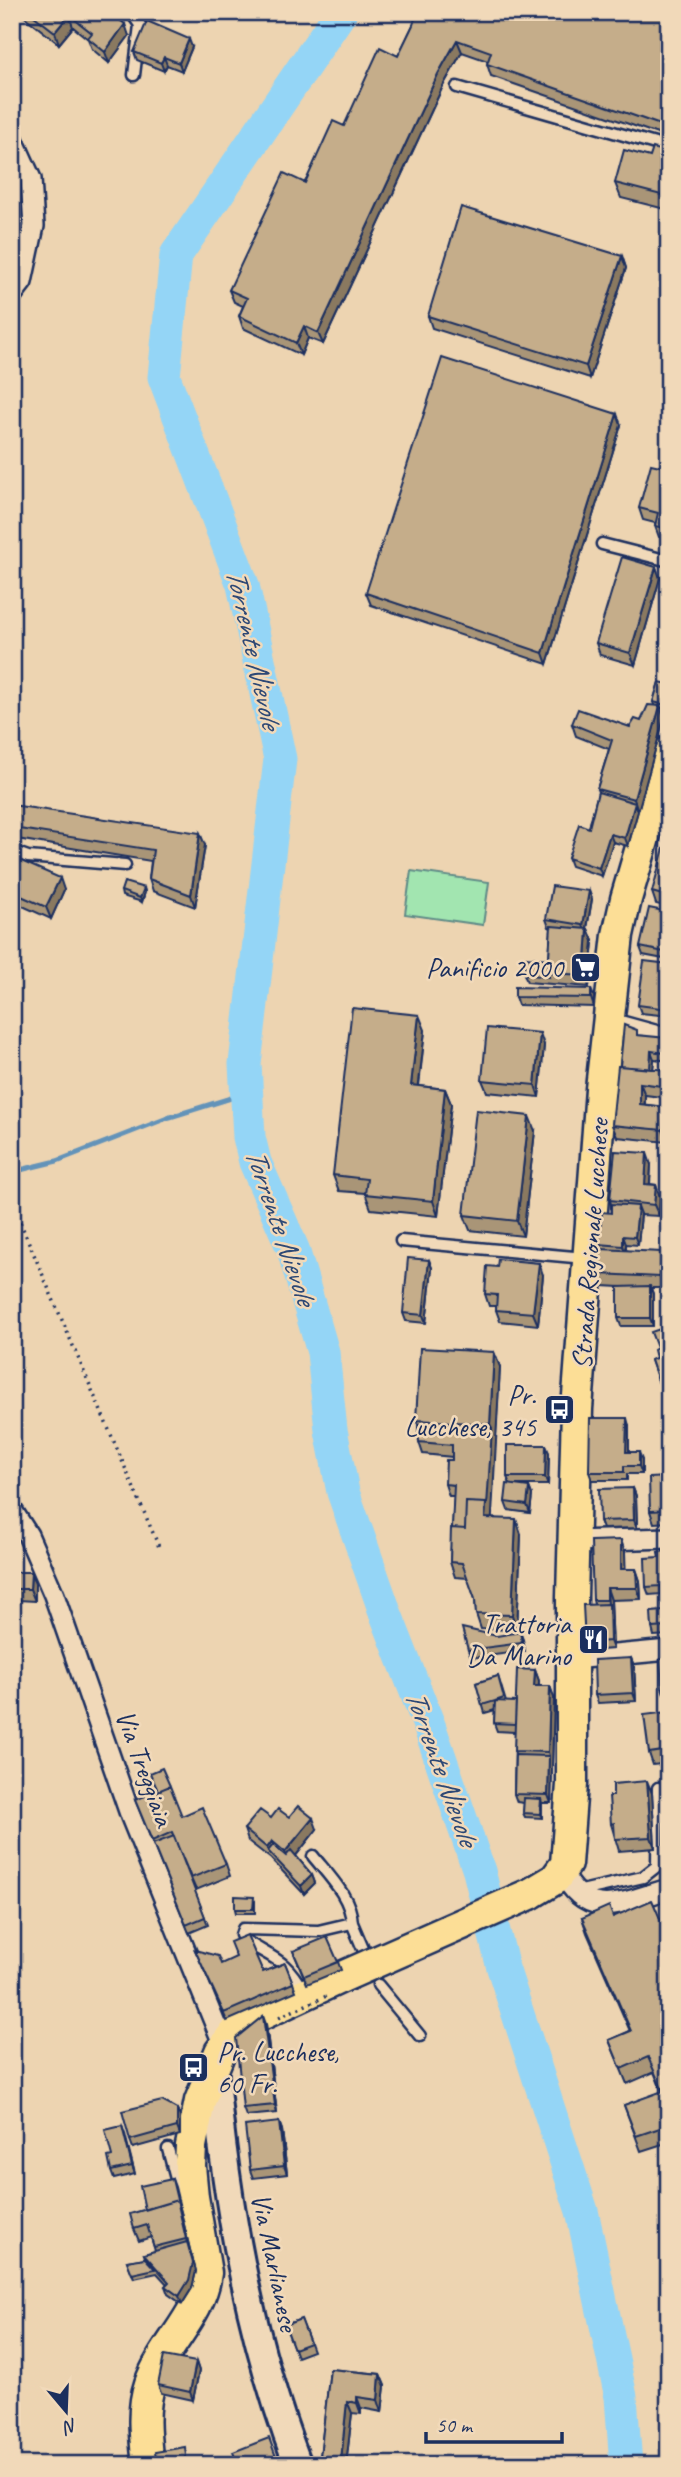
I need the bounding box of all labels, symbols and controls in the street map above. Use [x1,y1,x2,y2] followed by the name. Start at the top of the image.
[217,564,292,736] water label: Torrente Nievole
[426,950,565,985] place label: Panificio 2000
[569,950,603,984] supermarket icon: Panificio 2000
[564,1116,616,1371] street label: Strada Regionale Lucchese
[237,1143,327,1313] water label: Torrente Nievole
[404,1377,537,1444] place label: Pr. Lucchese, 345
[542,1393,576,1427] bus stop icon: Pr. Lucchese, 345
[467,1606,573,1673] place label: Trattoria Da Marino
[577,1622,611,1656] restaurant icon: Trattoria Da Marino
[396,1684,489,1854] water label: Torrente Nievole
[108,1705,183,1833] street label: Via Treggiaia
[217,2034,339,2101] place label: Pr. Lucchese, 60 Fr.
[177,2050,211,2084] bus stop icon: Pr. Lucchese, 60 Fr.
[243,2190,307,2336] street label: Via Marlianese
[32,2376,102,2446] north arrow
[426,2400,562,2444] scale bar
[436,2412,474,2438] text: 50 m
[59,2413,81,2440] text: N

